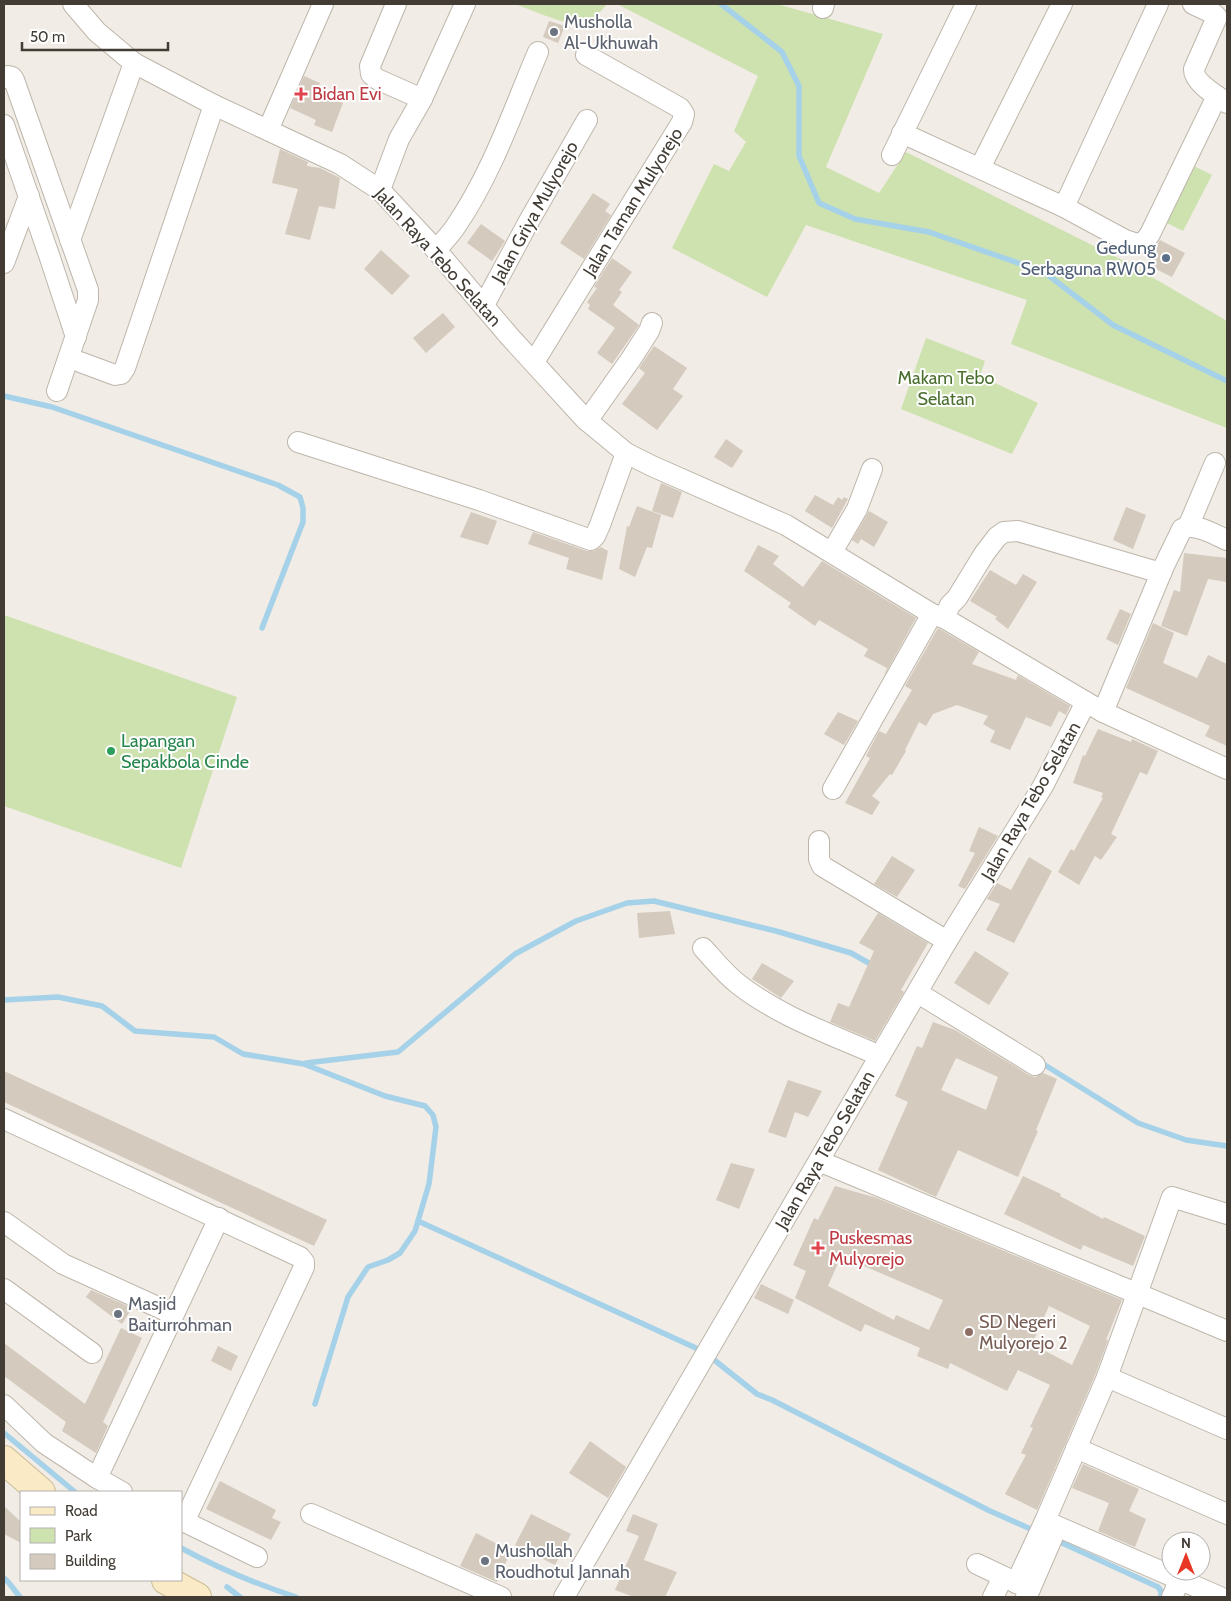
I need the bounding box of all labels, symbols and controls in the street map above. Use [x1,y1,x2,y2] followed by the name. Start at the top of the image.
[564,11,658,54] place label: Musholla Al-Ukhuwah
[22,20,169,52] scale bar
[548,26,560,38] marker: Musholla Al-Ukhuwah
[30,28,65,46] text: 50 m
[312,83,382,105] place label: Bidan Evi
[294,87,308,101] marker: Bidan Evi
[578,124,688,281] street label: Jalan Taman Mulyorejo
[487,137,583,287] street label: Jalan Griya Mulyorejo
[369,182,506,331] street label: Jalan Raya Tebo Selatan
[1021,237,1157,280] place label: Gedung Serbaguna RW05
[1160,252,1172,264] marker: Gedung Serbaguna RW05
[898,367,995,410] park label: Makam Tebo Selatan
[976,718,1085,885] street label: Jalan Raya Tebo Selatan
[121,730,249,773] place label: Lapangan Sepakbola Cinde
[105,745,117,757] marker: Lapangan Sepakbola Cinde
[770,1067,879,1234] street label: Jalan Raya Tebo Selatan
[829,1227,912,1270] place label: Puskesmas Mulyorejo
[811,1241,825,1255] marker: Puskesmas Mulyorejo
[128,1293,232,1336] place label: Masjid Baiturrohman
[112,1308,124,1320] marker: Masjid Baiturrohman
[979,1311,1068,1354] place label: SD Negeri Mulyorejo 2
[963,1326,975,1338] marker: SD Negeri Mulyorejo 2
[20,1491,182,1581] legend
[65,1502,98,1520] text: Road
[65,1527,92,1545] text: Park
[1161,1531,1211,1581] north arrow
[1181,1534,1191,1552] text: N
[495,1540,630,1583] place label: Mushollah Roudhotul Jannah
[65,1552,116,1570] text: Building
[479,1555,491,1567] marker: Mushollah Roudhotul Jannah

